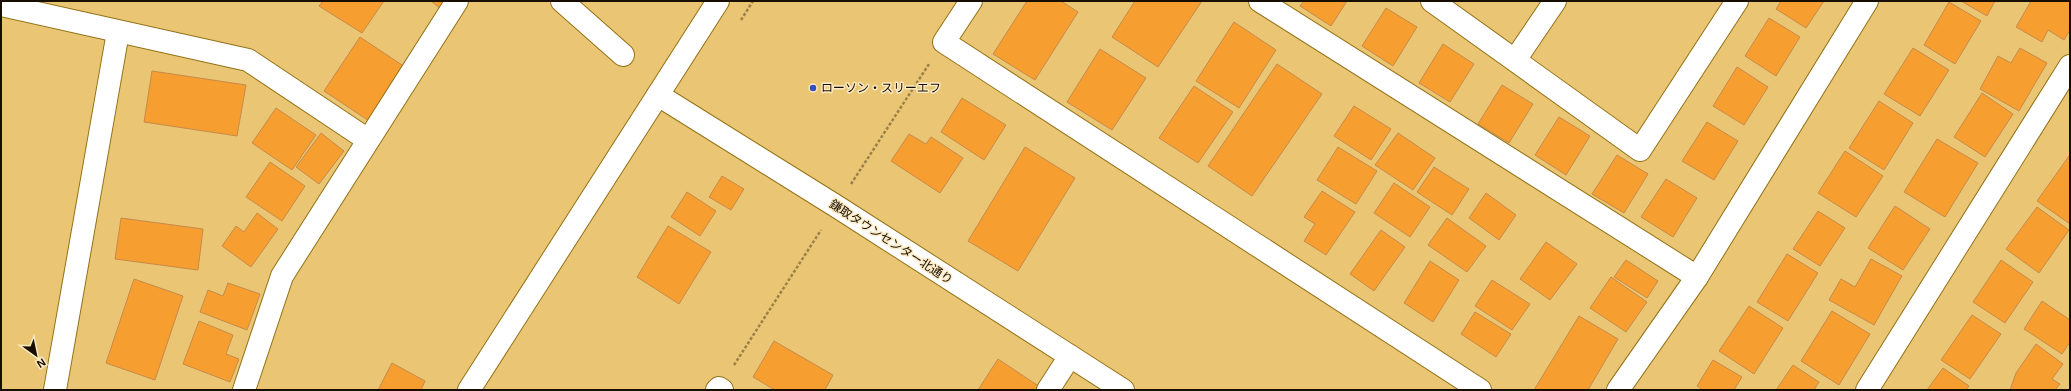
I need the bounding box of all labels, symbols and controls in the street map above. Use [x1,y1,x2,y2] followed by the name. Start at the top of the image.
[821,81,941,95] place label: ローソン・スリーエフ
[808,83,818,93] marker: ローソン・スリーエフ
[827,197,955,287] street label: 鎌取タウンセンター北通り
[16,335,56,375] north arrow
[35,356,48,371] text: N

